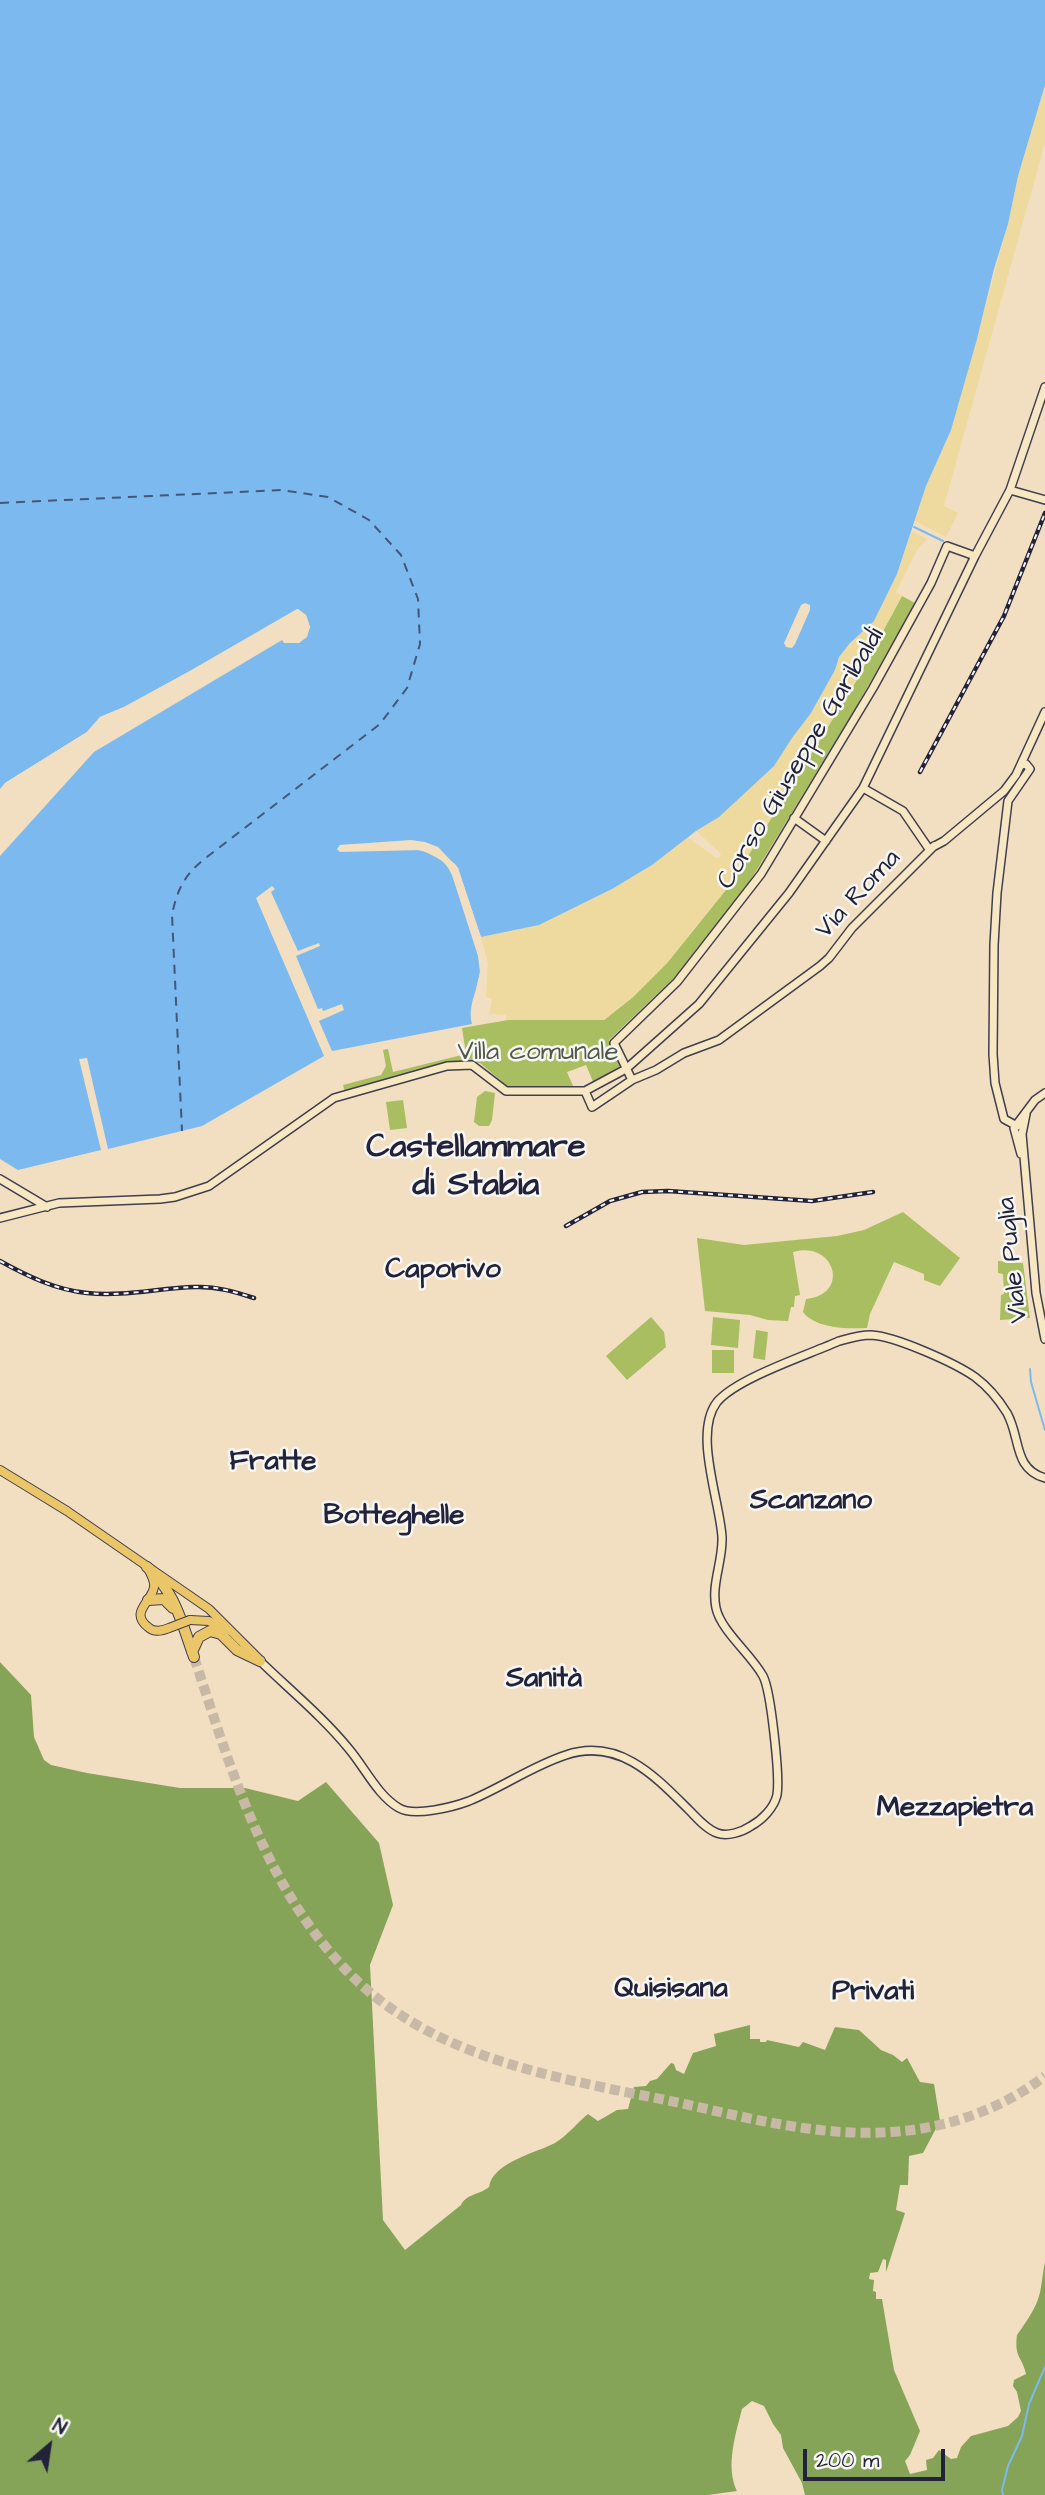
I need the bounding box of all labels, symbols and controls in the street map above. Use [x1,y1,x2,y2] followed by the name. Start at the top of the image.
[711,622,893,896] street label: Corso Giuseppe Garibaldi
[810,844,908,946] street label: Via Roma
[458,1038,618,1070] park label: Villa comunale
[366,1129,586,1207] district label: Castellammare di Stabia
[992,1195,1036,1325] street label: Viale Puglia
[385,1254,501,1288] district label: Caporivo
[230,1446,316,1480] district label: Fratte
[750,1485,872,1519] district label: Scanzano
[324,1500,464,1534] district label: Botteghelle
[506,1663,582,1697] district label: Sanità
[877,1792,1033,1826] district label: Mezzapietra
[614,1973,728,2007] district label: Quisisana
[832,1976,914,2010] district label: Privati
[14,2411,84,2481] north arrow
[48,2412,71,2442] text: N
[807,2436,949,2480] scale bar
[816,2446,879,2475] text: 200 m

